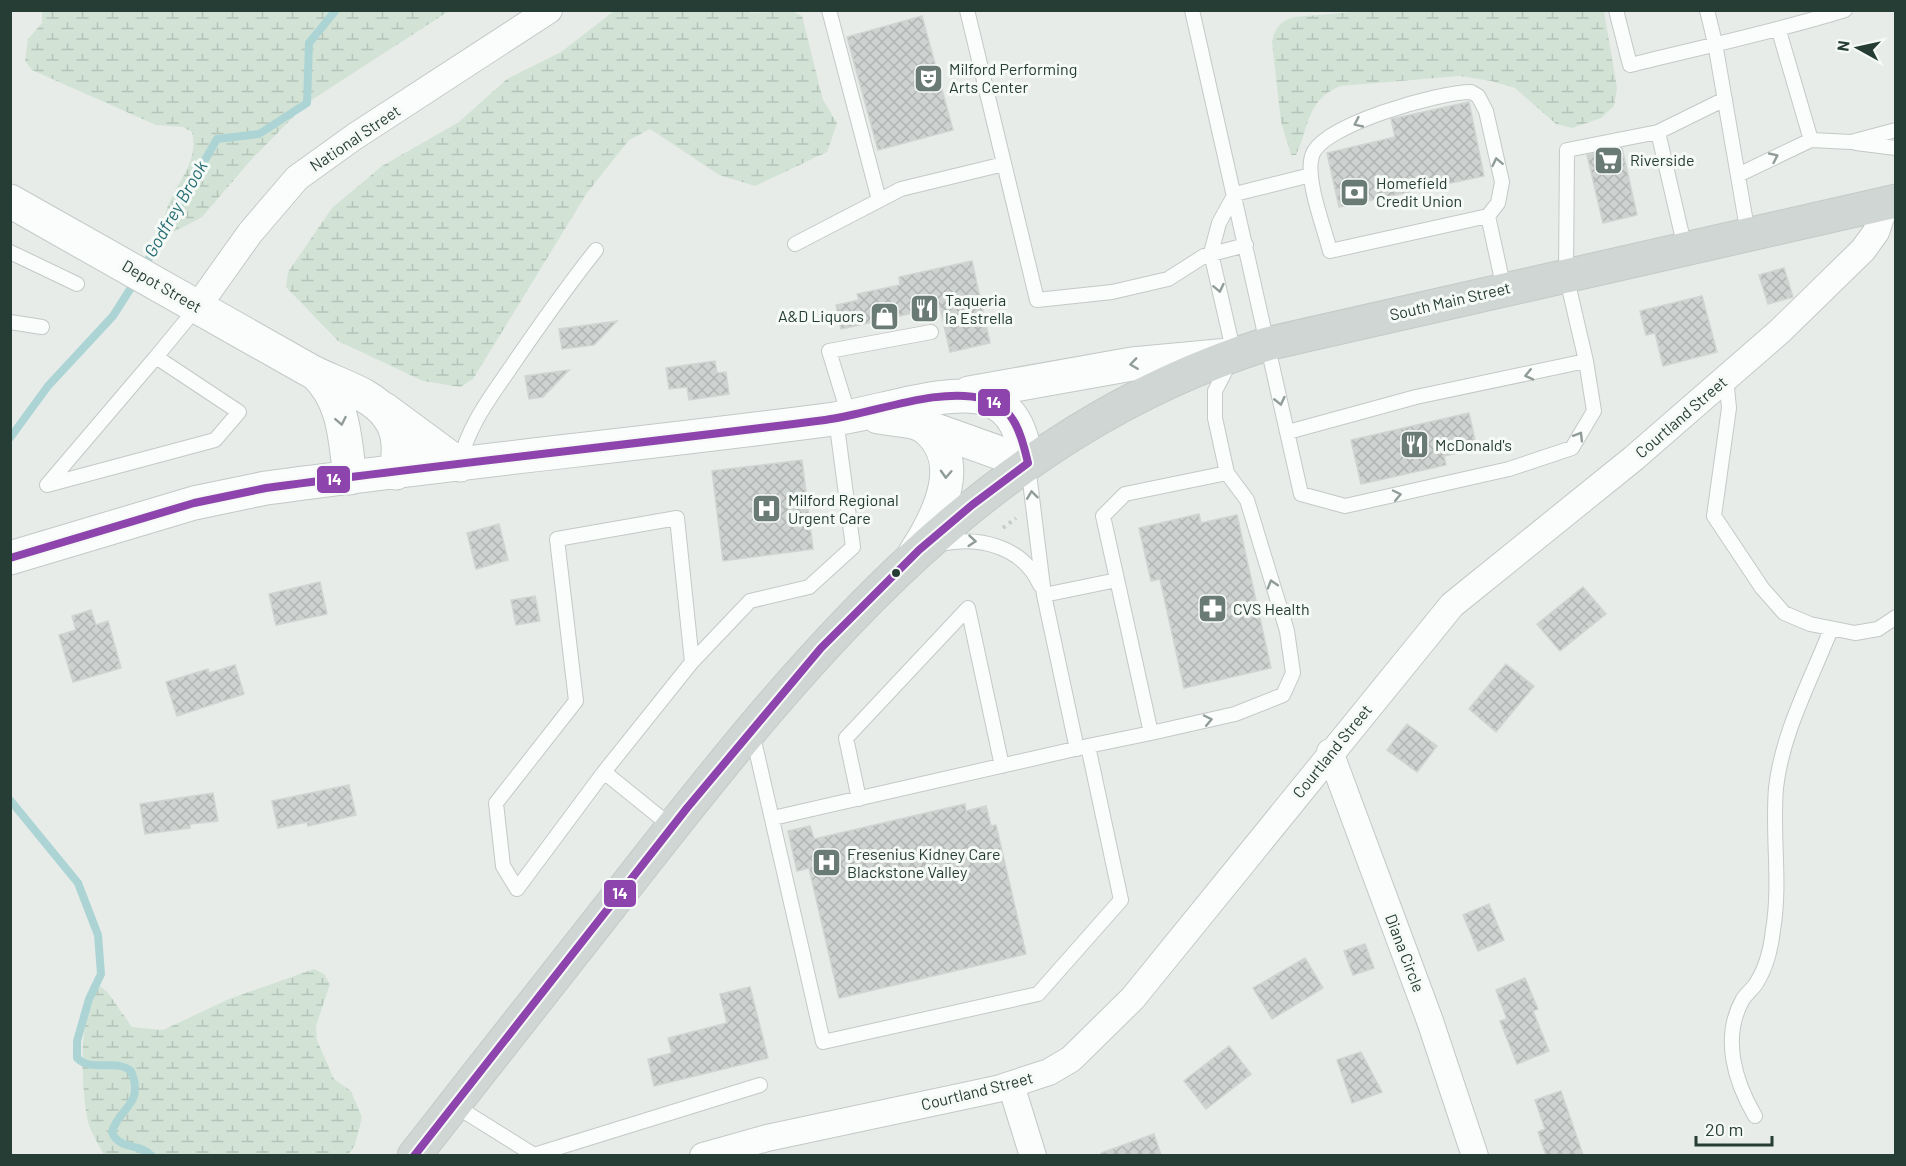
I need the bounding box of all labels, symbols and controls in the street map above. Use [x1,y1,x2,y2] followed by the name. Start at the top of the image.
[1828,18,1888,78] north arrow
[1833,39,1853,52] text: N
[949,59,1077,96] place label: Milford Performing Arts Center
[912,62,944,94] theatre icon: Milford Performing Arts Center
[306,100,404,175] street label: National Street
[1354,115,1365,127] one-way arrow
[1593,144,1625,176] supermarket icon: Riverside
[1630,150,1695,169] place label: Riverside
[1768,153,1779,165] one-way arrow
[139,156,212,261] water label: Godfrey Brook
[1492,157,1505,167] one-way arrow
[1376,173,1462,210] place label: Homefield Credit Union
[1339,176,1371,208] bank icon: Homefield Credit Union
[119,255,205,316] street label: Depot Street
[1388,277,1512,324] street label: South Main Street
[1212,283,1225,293] one-way arrow
[945,290,1013,327] place label: Taqueria la Estrella
[908,293,940,325] restaurant icon: Taqueria la Estrella
[869,300,901,332] shop icon: A&D Liquors
[778,306,864,325] place label: A&D Liquors
[1129,357,1138,370] one-way arrow
[1524,367,1534,380] one-way arrow
[1631,372,1730,461] street label: Courtland Street
[977,388,1011,417] line badge: 14
[986,392,1002,411] text: 14
[1273,396,1286,406] one-way arrow
[334,416,347,426] one-way arrow
[1398,429,1430,461] restaurant icon: McDonald's
[1571,432,1583,442] one-way arrow
[1435,435,1512,454] place label: McDonald's
[316,465,351,494] line badge: 14
[326,469,342,488] text: 14
[940,469,953,478] one-way arrow
[1392,489,1402,502] one-way arrow
[788,490,899,527] place label: Milford Regional Urgent Care
[1026,490,1038,499] one-way arrow
[751,493,783,525] hospital icon: Milford Regional Urgent Care
[967,534,976,547] one-way arrow
[890,567,902,579] unlabelled marker
[1267,579,1279,590] one-way arrow
[1196,593,1228,625] pharmacy icon: CVS Health
[1233,599,1310,618] place label: CVS Health
[1288,700,1375,801] street label: Courtland Street
[1203,714,1213,727] one-way arrow
[847,844,1000,881] place label: Fresenius Kidney Care Blackstone Valley
[810,847,842,879] hospital icon: Fresenius Kidney Care Blackstone Valley
[603,879,637,908] line badge: 14
[612,883,628,902] text: 14
[1382,911,1429,995] street label: Diana Circle
[919,1067,1035,1114] street label: Courtland Street
[1696,1109,1772,1147] scale bar
[1705,1118,1743,1140] text: 20 m

